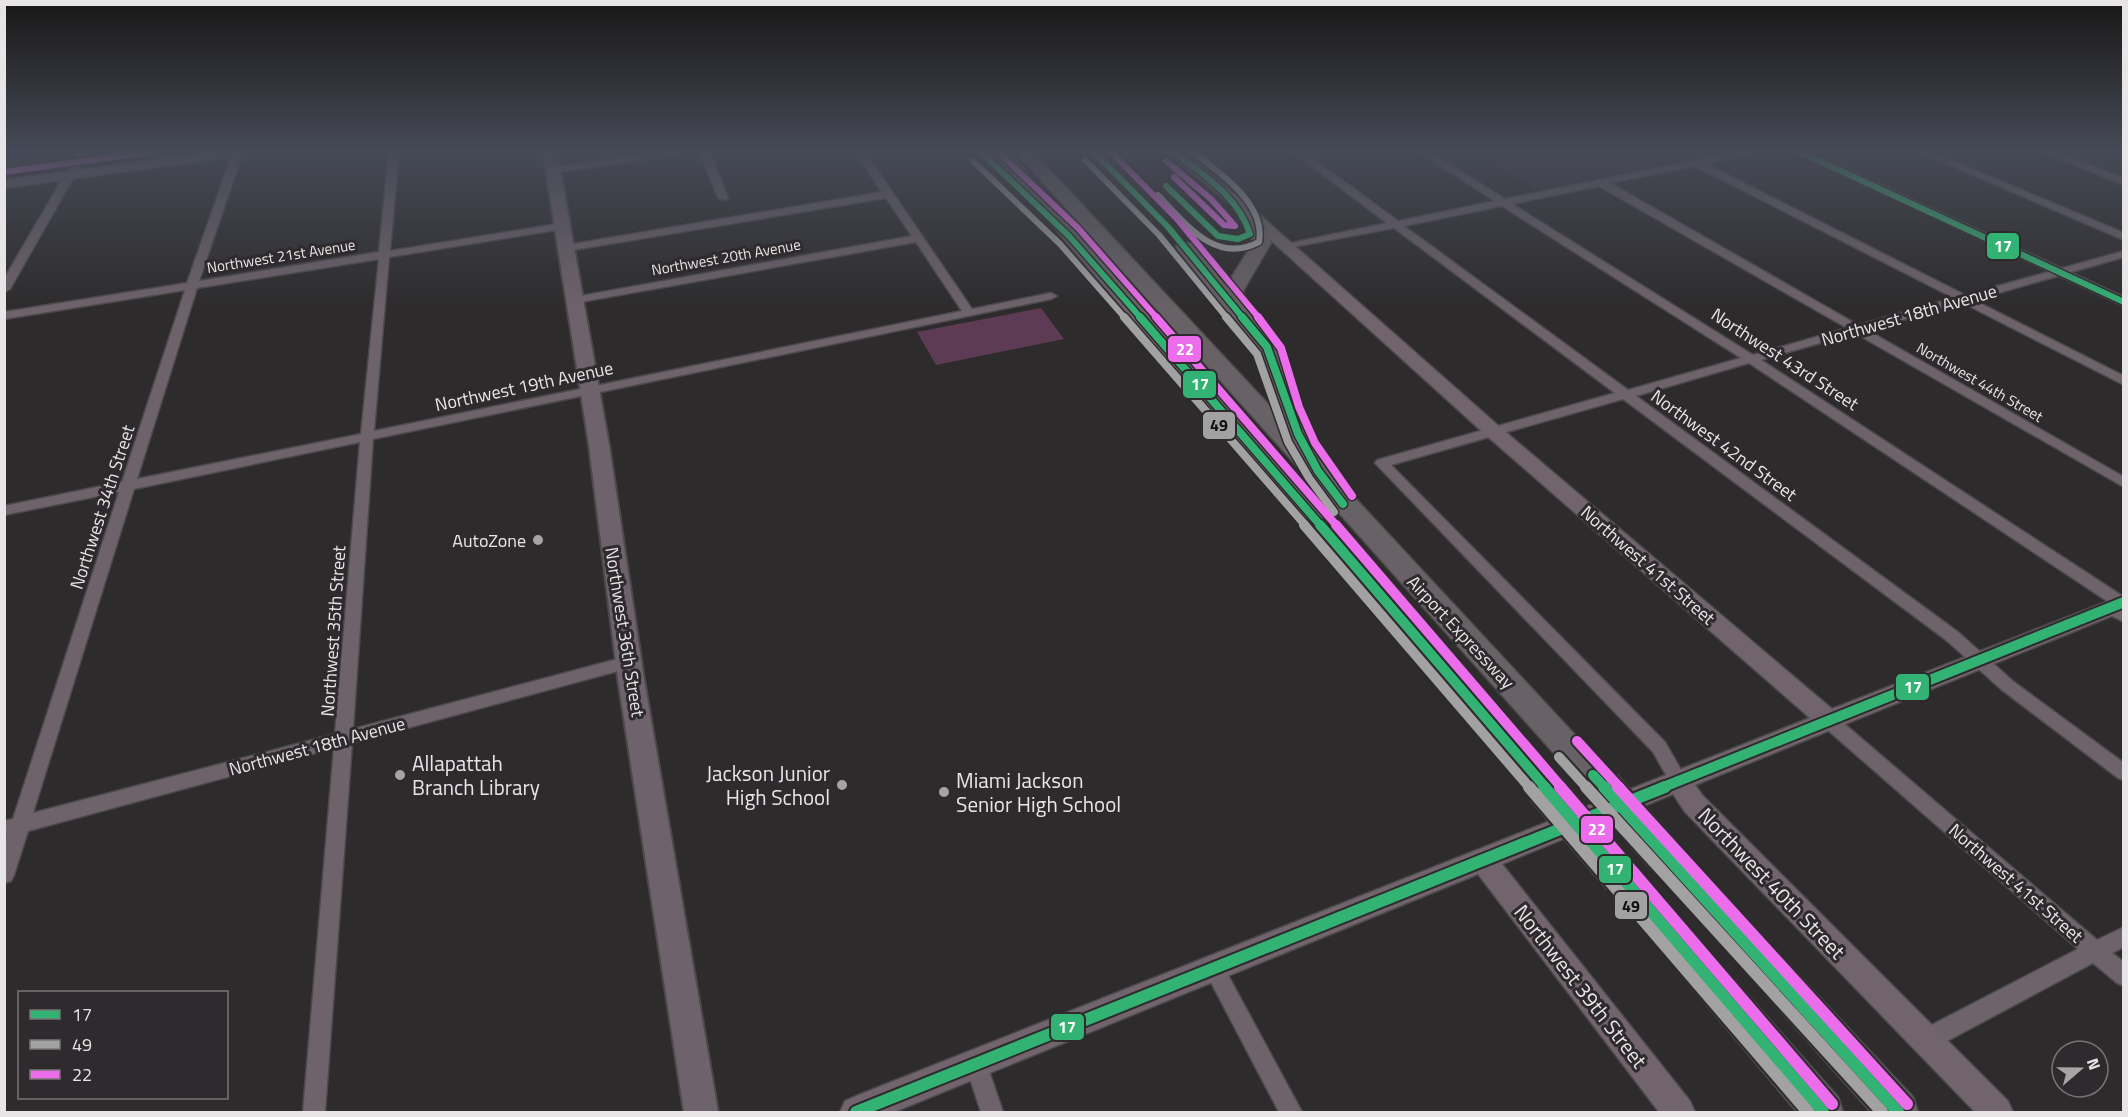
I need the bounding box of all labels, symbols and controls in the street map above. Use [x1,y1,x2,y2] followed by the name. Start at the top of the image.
[1986,232,2020,260] line badge: 17
[205,233,357,279] street label: Northwest 21st Avenue
[650,233,802,281] street label: Northwest 20th Avenue
[1994,234,2012,258] text: 17
[1818,277,2000,353] street label: Northwest 18th Avenue
[1706,301,1865,417] street label: Northwest 43rd Street
[1167,335,1202,363] line badge: 22
[1912,336,2048,428] street label: Northwest 44th Street
[1176,337,1194,361] text: 22
[432,354,616,418] street label: Northwest 19th Avenue
[1182,370,1217,399] line badge: 17
[1191,372,1209,396] text: 17
[1645,383,1803,508] street label: Northwest 42nd Street
[1202,411,1236,440] line badge: 49
[1210,413,1228,437] text: 49
[63,421,142,593] street label: Northwest 34th Street
[1575,499,1722,631] street label: Northwest 41st Street
[452,527,526,554] place label: AutoZone
[531,533,545,547] marker: AutoZone
[314,544,352,718] street label: Northwest 35th Street
[598,545,652,720] street label: Northwest 36th Street
[1401,569,1521,695] street label: Airport Expressway
[1895,673,1930,701] line badge: 17
[1904,675,1922,699] text: 17
[226,709,408,783] street label: Northwest 18th Avenue
[412,747,540,803] place label: Allapattah Branch Library
[706,757,830,813] place label: Jackson Junior High School
[956,764,1121,820] place label: Miami Jackson Senior High School
[393,768,407,782] marker: Allapattah Branch Library
[835,778,849,792] marker: Jackson Junior High School
[937,785,951,799] marker: Miami Jackson Senior High School
[1691,800,1853,967] street label: Northwest 40th Street
[1580,815,1614,844] line badge: 22
[1588,817,1606,841] text: 22
[1943,817,2090,949] street label: Northwest 41st Street
[1598,855,1632,884] line badge: 17
[1606,857,1624,881] text: 17
[1614,891,1648,920] line badge: 49
[1622,894,1640,918] text: 49
[1507,897,1656,1075] street label: Northwest 39th Street
[18,991,228,1099] legend
[72,1001,92,1028] text: 17
[1050,1013,1085,1041] line badge: 17
[1058,1015,1076,1039] text: 17
[72,1031,92,1058] text: 49
[2050,1039,2110,1099] north arrow
[2081,1055,2107,1073] text: N
[72,1061,92,1088] text: 22

